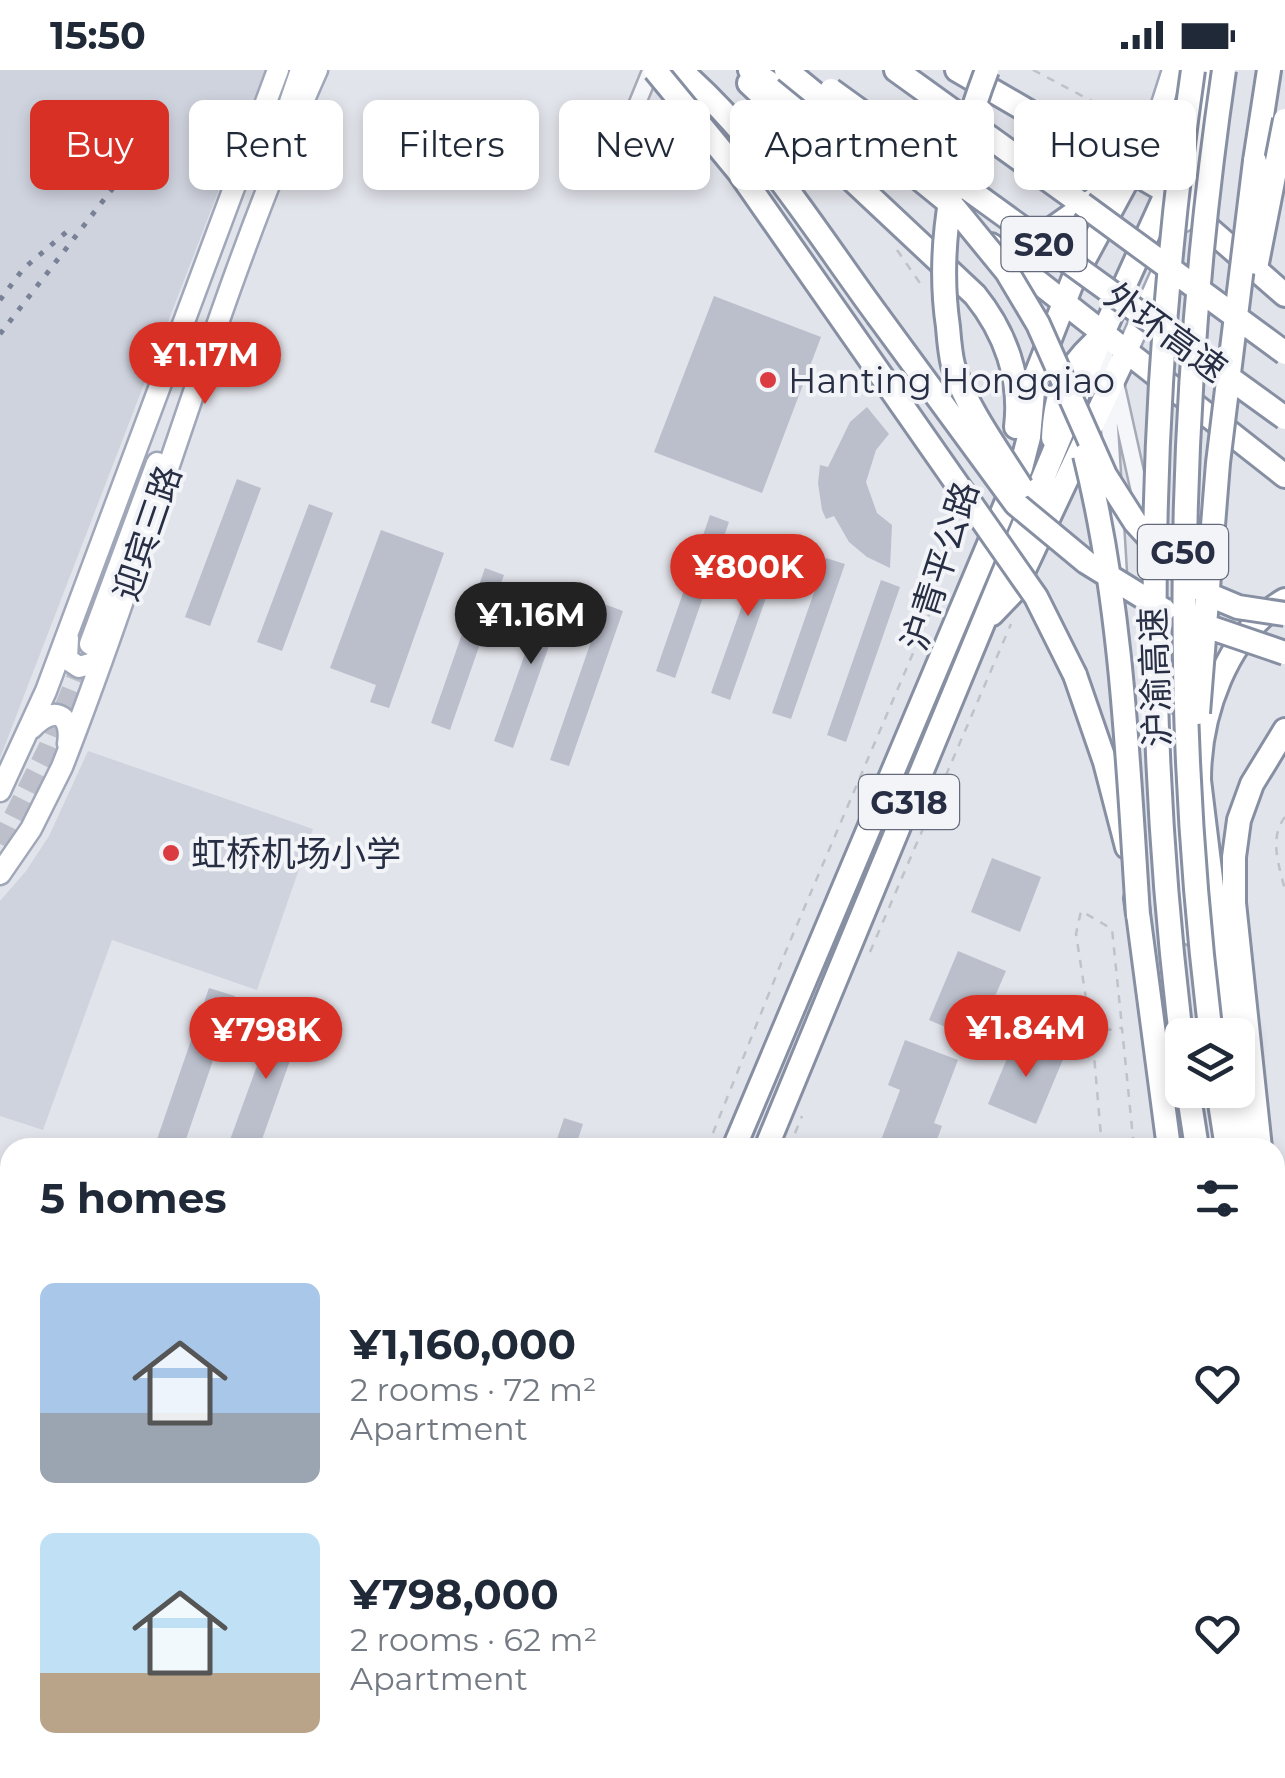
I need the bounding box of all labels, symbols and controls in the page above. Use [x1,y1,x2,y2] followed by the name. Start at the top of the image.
[50,12,146,59] text: 15:50
[30,100,169,190] chip: Buy
[189,100,343,190] chip: Rent
[363,100,539,190] chip: Filters
[559,100,710,190] chip: New
[730,100,994,190] chip: Apartment
[1014,100,1196,190] chip: House
[1002,217,1086,271] road number: S20
[1097,273,1235,391] street label: 外环高速
[124,322,286,407] pin: ¥1.17M
[151,335,259,374] text: ¥1.17M
[788,359,1115,402] place label: Hanting Hongqiao
[757,369,779,391] marker: Hanting Hongqiao
[104,460,190,606] street label: 迎宾三路
[893,476,987,656] street label: 沪青平公路
[1138,525,1228,579] road number: G50
[678,534,818,619] pin: ¥800K
[692,547,804,586] text: ¥800K
[450,582,612,667] pin: ¥1.16M
[477,595,585,634] text: ¥1.16M
[1131,606,1179,748] street label: 沪渝高速
[859,775,959,829] road number: G318
[191,832,401,875] place label: 虹桥机场小学
[160,842,182,864] marker: 虹桥机场小学
[945,995,1107,1080] pin: ¥1.84M
[196,997,336,1082] pin: ¥798K
[966,1008,1086,1047] text: ¥1.84M
[211,1010,321,1049] text: ¥798K
[1165,1018,1255,1108] map controls
[1165,1018,1255,1108] button: layers
[1190,1171,1245,1226] icon: filters
[40,1172,227,1224] text: 5 homes
[350,1318,576,1370] text: ¥1,160,000
[120,1323,240,1443] icon: home
[1190,1356,1245,1411] icon: heart
[350,1370,597,1409] text: 2 rooms · 72 m²
[350,1409,528,1448] text: Apartment
[350,1568,559,1620] text: ¥798,000
[120,1573,240,1693] icon: home
[1190,1606,1245,1661] icon: heart
[350,1620,597,1659] text: 2 rooms · 62 m²
[350,1659,528,1698] text: Apartment

